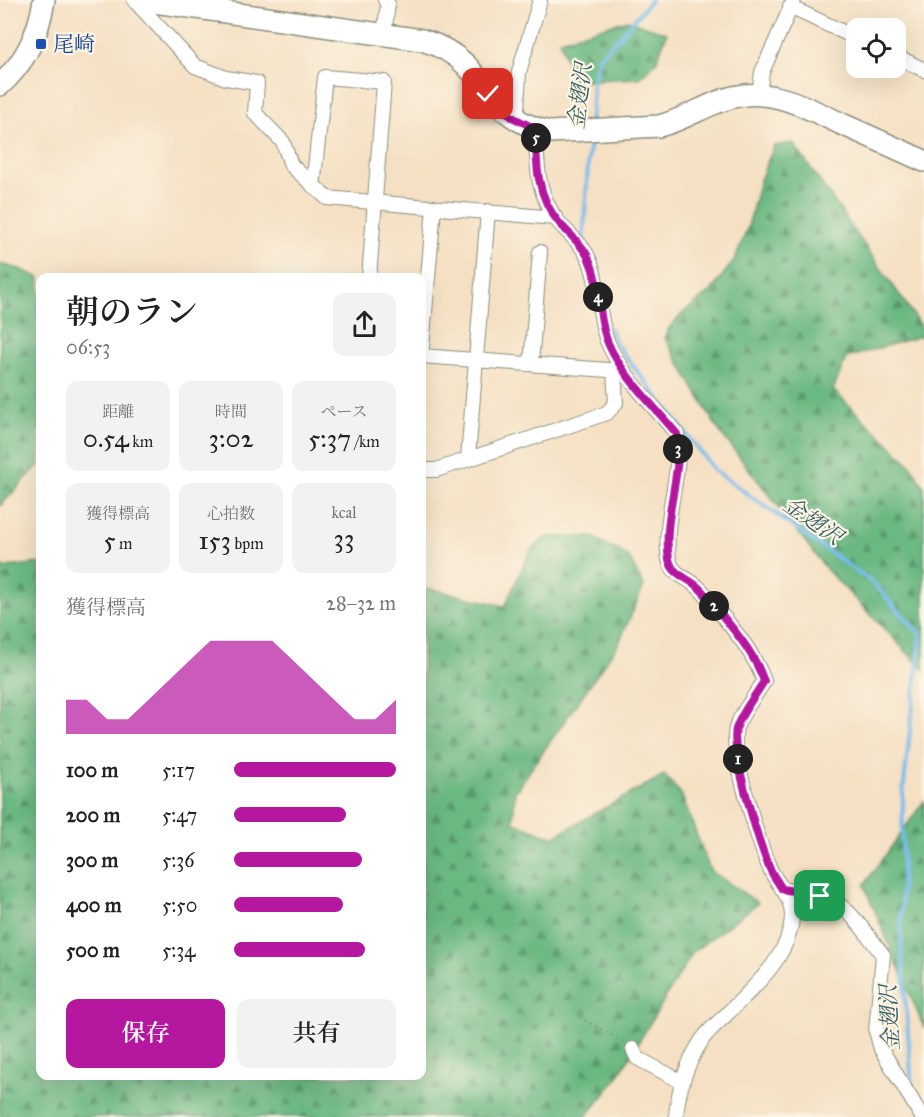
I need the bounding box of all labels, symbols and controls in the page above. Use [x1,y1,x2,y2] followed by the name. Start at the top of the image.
[846,18,906,78] map controls
[846,18,906,78] button: locate
[53,31,95,57] place label: 尾崎
[34,37,48,51] marker: 尾崎
[562,59,597,130] water label: 金翅沢
[462,68,513,119] pin
[471,77,504,110] icon: check
[521,123,551,153] pin: 5
[532,128,540,147] text: 5
[583,282,613,312] pin: 4
[594,287,602,306] text: 4
[66,292,198,332] text: 朝のラン
[333,293,396,356] button: share
[66,335,110,359] text: 06:53
[102,402,134,421] text: 距離
[215,402,247,421] text: 時間
[320,402,368,421] text: ペース
[83,422,129,454] text: 0.54
[209,422,253,454] text: 3:02
[308,422,351,454] text: 5:37
[129,432,153,451] text: km
[351,432,380,451] text: /km
[663,434,693,464] pin: 3
[675,439,681,458] text: 3
[778,490,850,552] water label: 金翅沢
[331,503,357,522] text: kcal
[86,504,150,523] text: 獲得標高
[207,504,255,523] text: 心拍数
[334,522,354,554] text: 33
[104,524,116,556] text: 5
[198,524,231,556] text: 153
[116,534,132,553] text: m
[231,534,264,553] text: bpm
[326,591,396,615] text: 28–32 m
[699,591,729,621] pin: 2
[66,595,146,619] text: 獲得標高
[710,596,718,615] text: 2
[723,744,753,774] pin: 1
[735,749,741,768] text: 1
[66,758,118,782] text: 100 m
[162,758,195,782] text: 5:17
[66,803,120,827] text: 200 m
[162,803,197,827] text: 5:47
[66,848,118,872] text: 300 m
[162,848,195,872] text: 5:36
[794,870,845,921] pin
[803,879,836,912] icon: arrive
[66,893,122,917] text: 400 m
[162,893,197,917] text: 5:50
[66,938,120,962] text: 500 m
[162,938,195,962] text: 5:34
[874,981,905,1052] water label: 金翅沢
[66,999,225,1068] button: 保存
[237,999,396,1068] button: 共有

